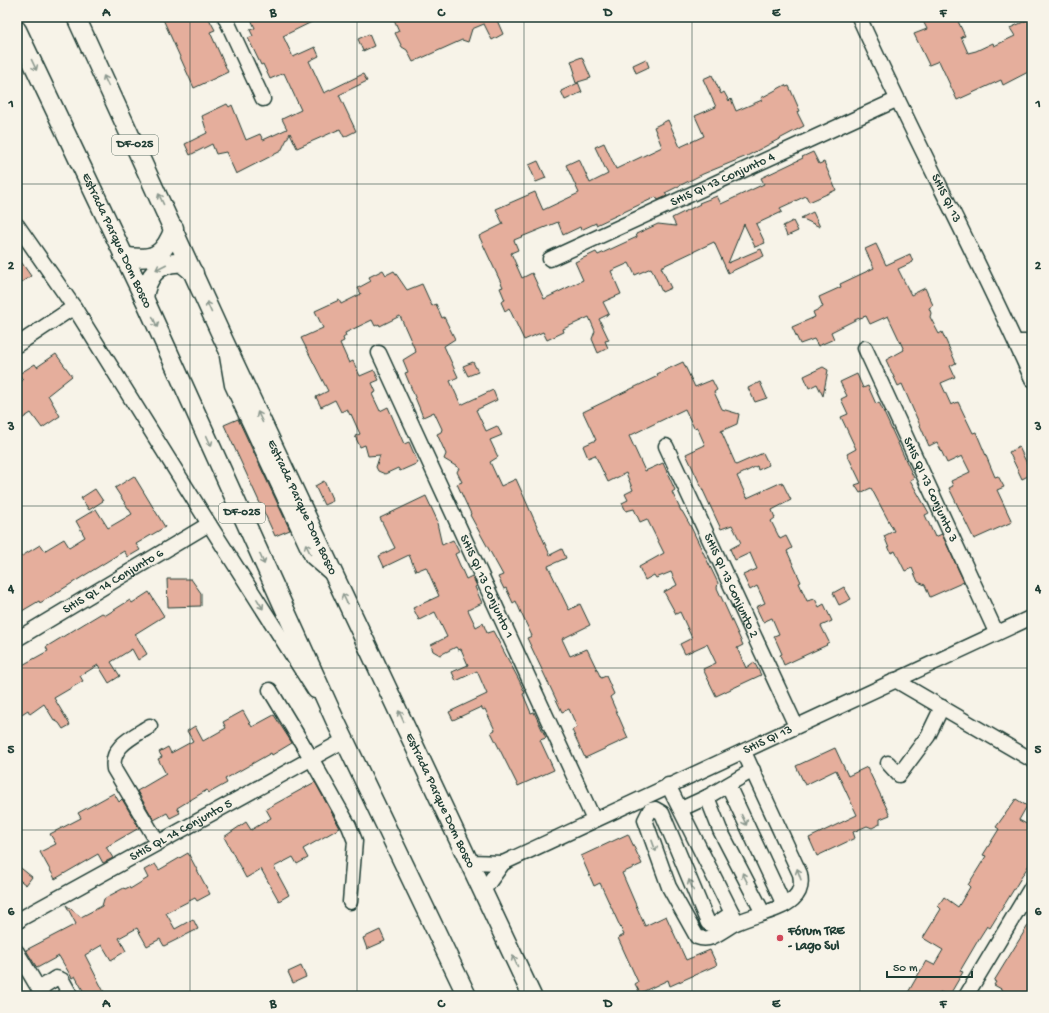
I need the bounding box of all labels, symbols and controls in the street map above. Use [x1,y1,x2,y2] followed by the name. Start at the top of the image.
[101,6,111,21] text: A
[269,6,278,21] text: B
[436,6,446,21] text: C
[603,6,613,21] text: D
[772,6,781,21] text: E
[939,6,948,21] text: F
[31,59,38,71] one-way arrow
[102,75,109,87] one-way arrow
[7,97,14,112] text: 1
[1034,97,1041,112] text: 1
[112,135,158,155] road number: DF-025
[668,149,777,210] street label: SHIS QI 13 Conjunto 4
[78,171,155,311] street label: Estrada Parque Dom Bosco
[928,171,964,225] street label: SHIS QI 13
[156,193,164,205] one-way arrow
[8,259,15,274] text: 2
[1035,259,1042,274] text: 2
[155,264,167,272] one-way arrow
[205,301,212,313] one-way arrow
[152,316,159,328] one-way arrow
[256,412,263,424] one-way arrow
[7,420,15,435] text: 3
[1034,420,1042,435] text: 3
[206,434,213,446] one-way arrow
[900,435,961,545] street label: SHIS QI 13 Conjunto 3
[264,437,341,578] street label: Estrada Parque Dom Bosco
[219,503,265,523] road number: DF-025
[700,531,762,641] street label: SHIS QI 13 Conjunto 2
[456,532,517,641] street label: SHIS QI 13 Conjunto 1
[304,543,311,555] one-way arrow
[60,545,166,617] street label: SHIS QL 14 Conjunto 6
[259,553,266,565] one-way arrow
[7,582,15,597] text: 4
[1034,582,1042,597] text: 4
[341,593,348,605] one-way arrow
[256,598,264,610] one-way arrow
[397,710,404,722] one-way arrow
[741,722,795,758] street label: SHIS QI 13
[402,731,478,871] street label: Estrada Parque Dom Bosco
[8,743,15,758] text: 5
[1035,743,1042,758] text: 5
[127,796,235,865] street label: SHIS QL 14 Conjunto 5
[741,814,748,826] one-way arrow
[651,839,659,851] one-way arrow
[795,868,802,881] one-way arrow
[741,872,748,884] one-way arrow
[687,879,695,891] one-way arrow
[8,905,15,920] text: 6
[1035,905,1042,920] text: 6
[787,924,845,954] place label: Fórum TRE - Lago Sul
[775,933,785,943] marker: Fórum TRE - Lago Sul
[887,953,972,979] scale bar
[511,955,518,967] one-way arrow
[893,962,918,976] text: 50 m
[101,997,111,1012] text: A
[269,997,278,1012] text: B
[436,997,446,1012] text: C
[603,997,613,1012] text: D
[772,997,781,1012] text: E
[939,997,948,1012] text: F

